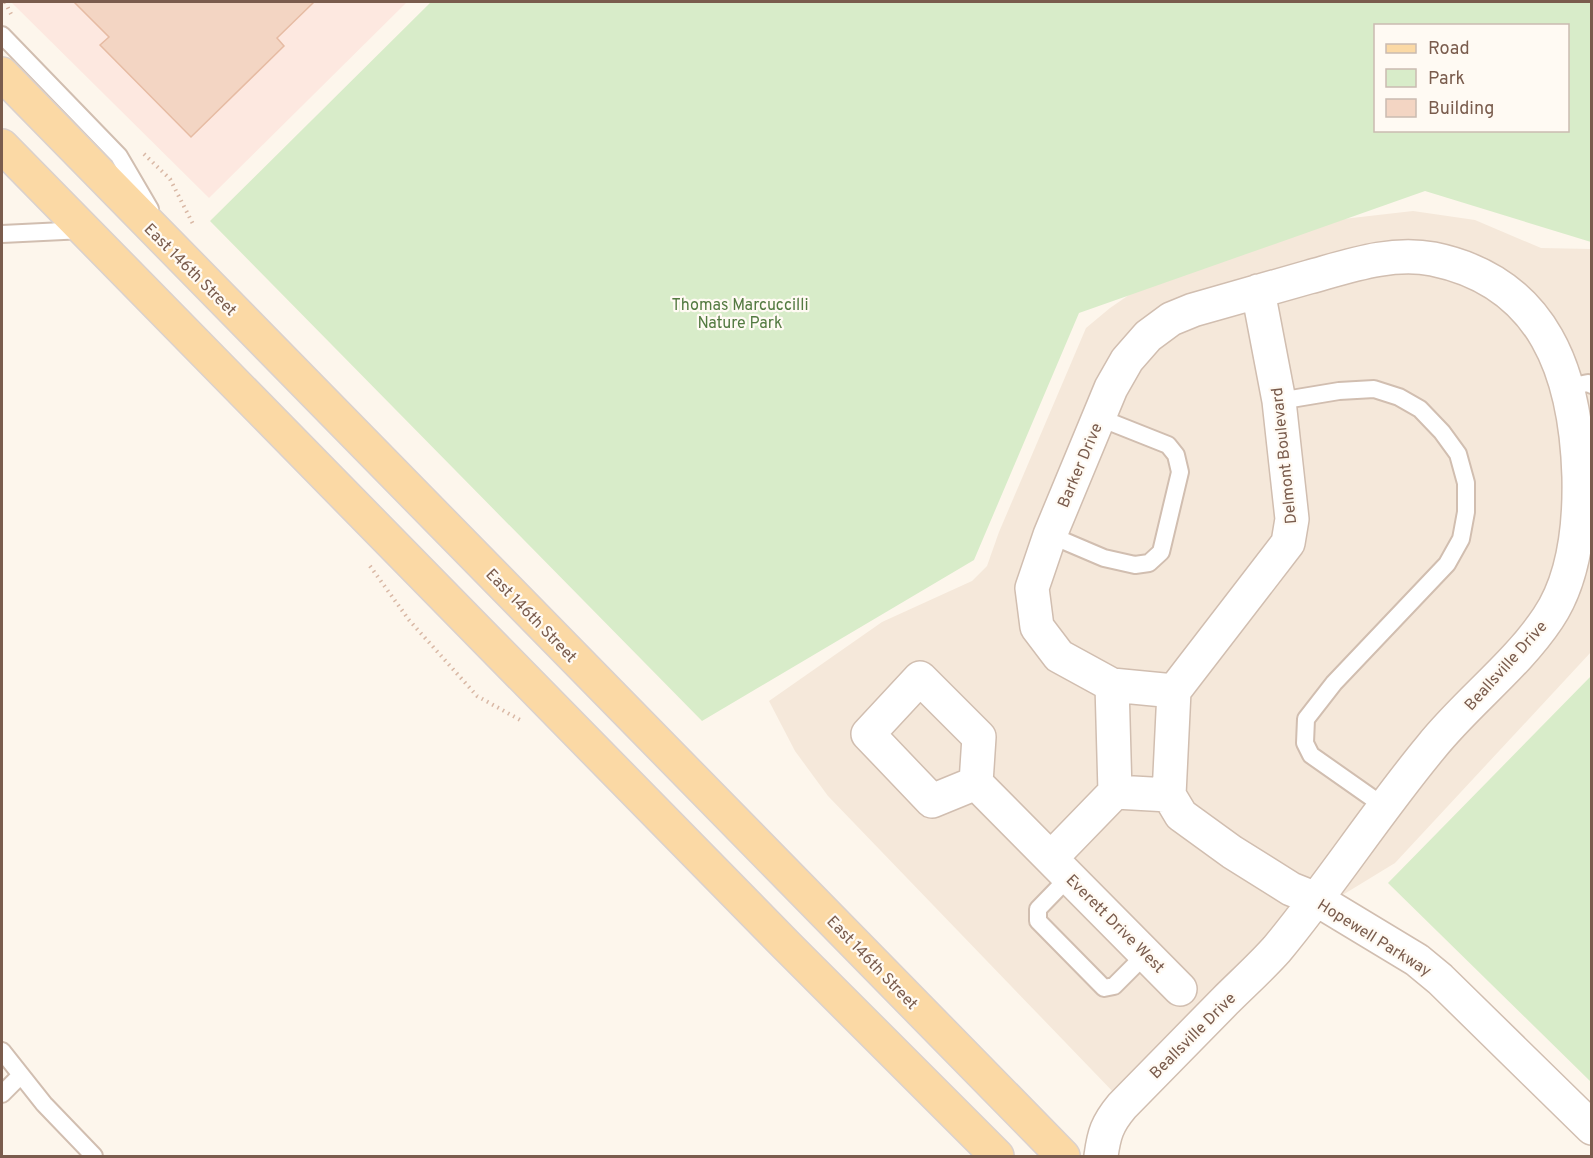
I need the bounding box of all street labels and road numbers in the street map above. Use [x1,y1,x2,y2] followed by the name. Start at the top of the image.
[139,220,240,321] street label: East 146th Street
[1268,387,1302,525] street label: Delmont Boulevard
[1054,420,1108,511] street label: Barker Drive
[481,565,580,667] street label: East 146th Street
[1461,617,1552,715] street label: Beallsville Drive
[1061,871,1168,978] street label: Everett Drive West
[1313,896,1435,982] street label: Hopewell Parkway
[822,912,921,1014] street label: East 146th Street
[1146,989,1241,1084] street label: Beallsville Drive

